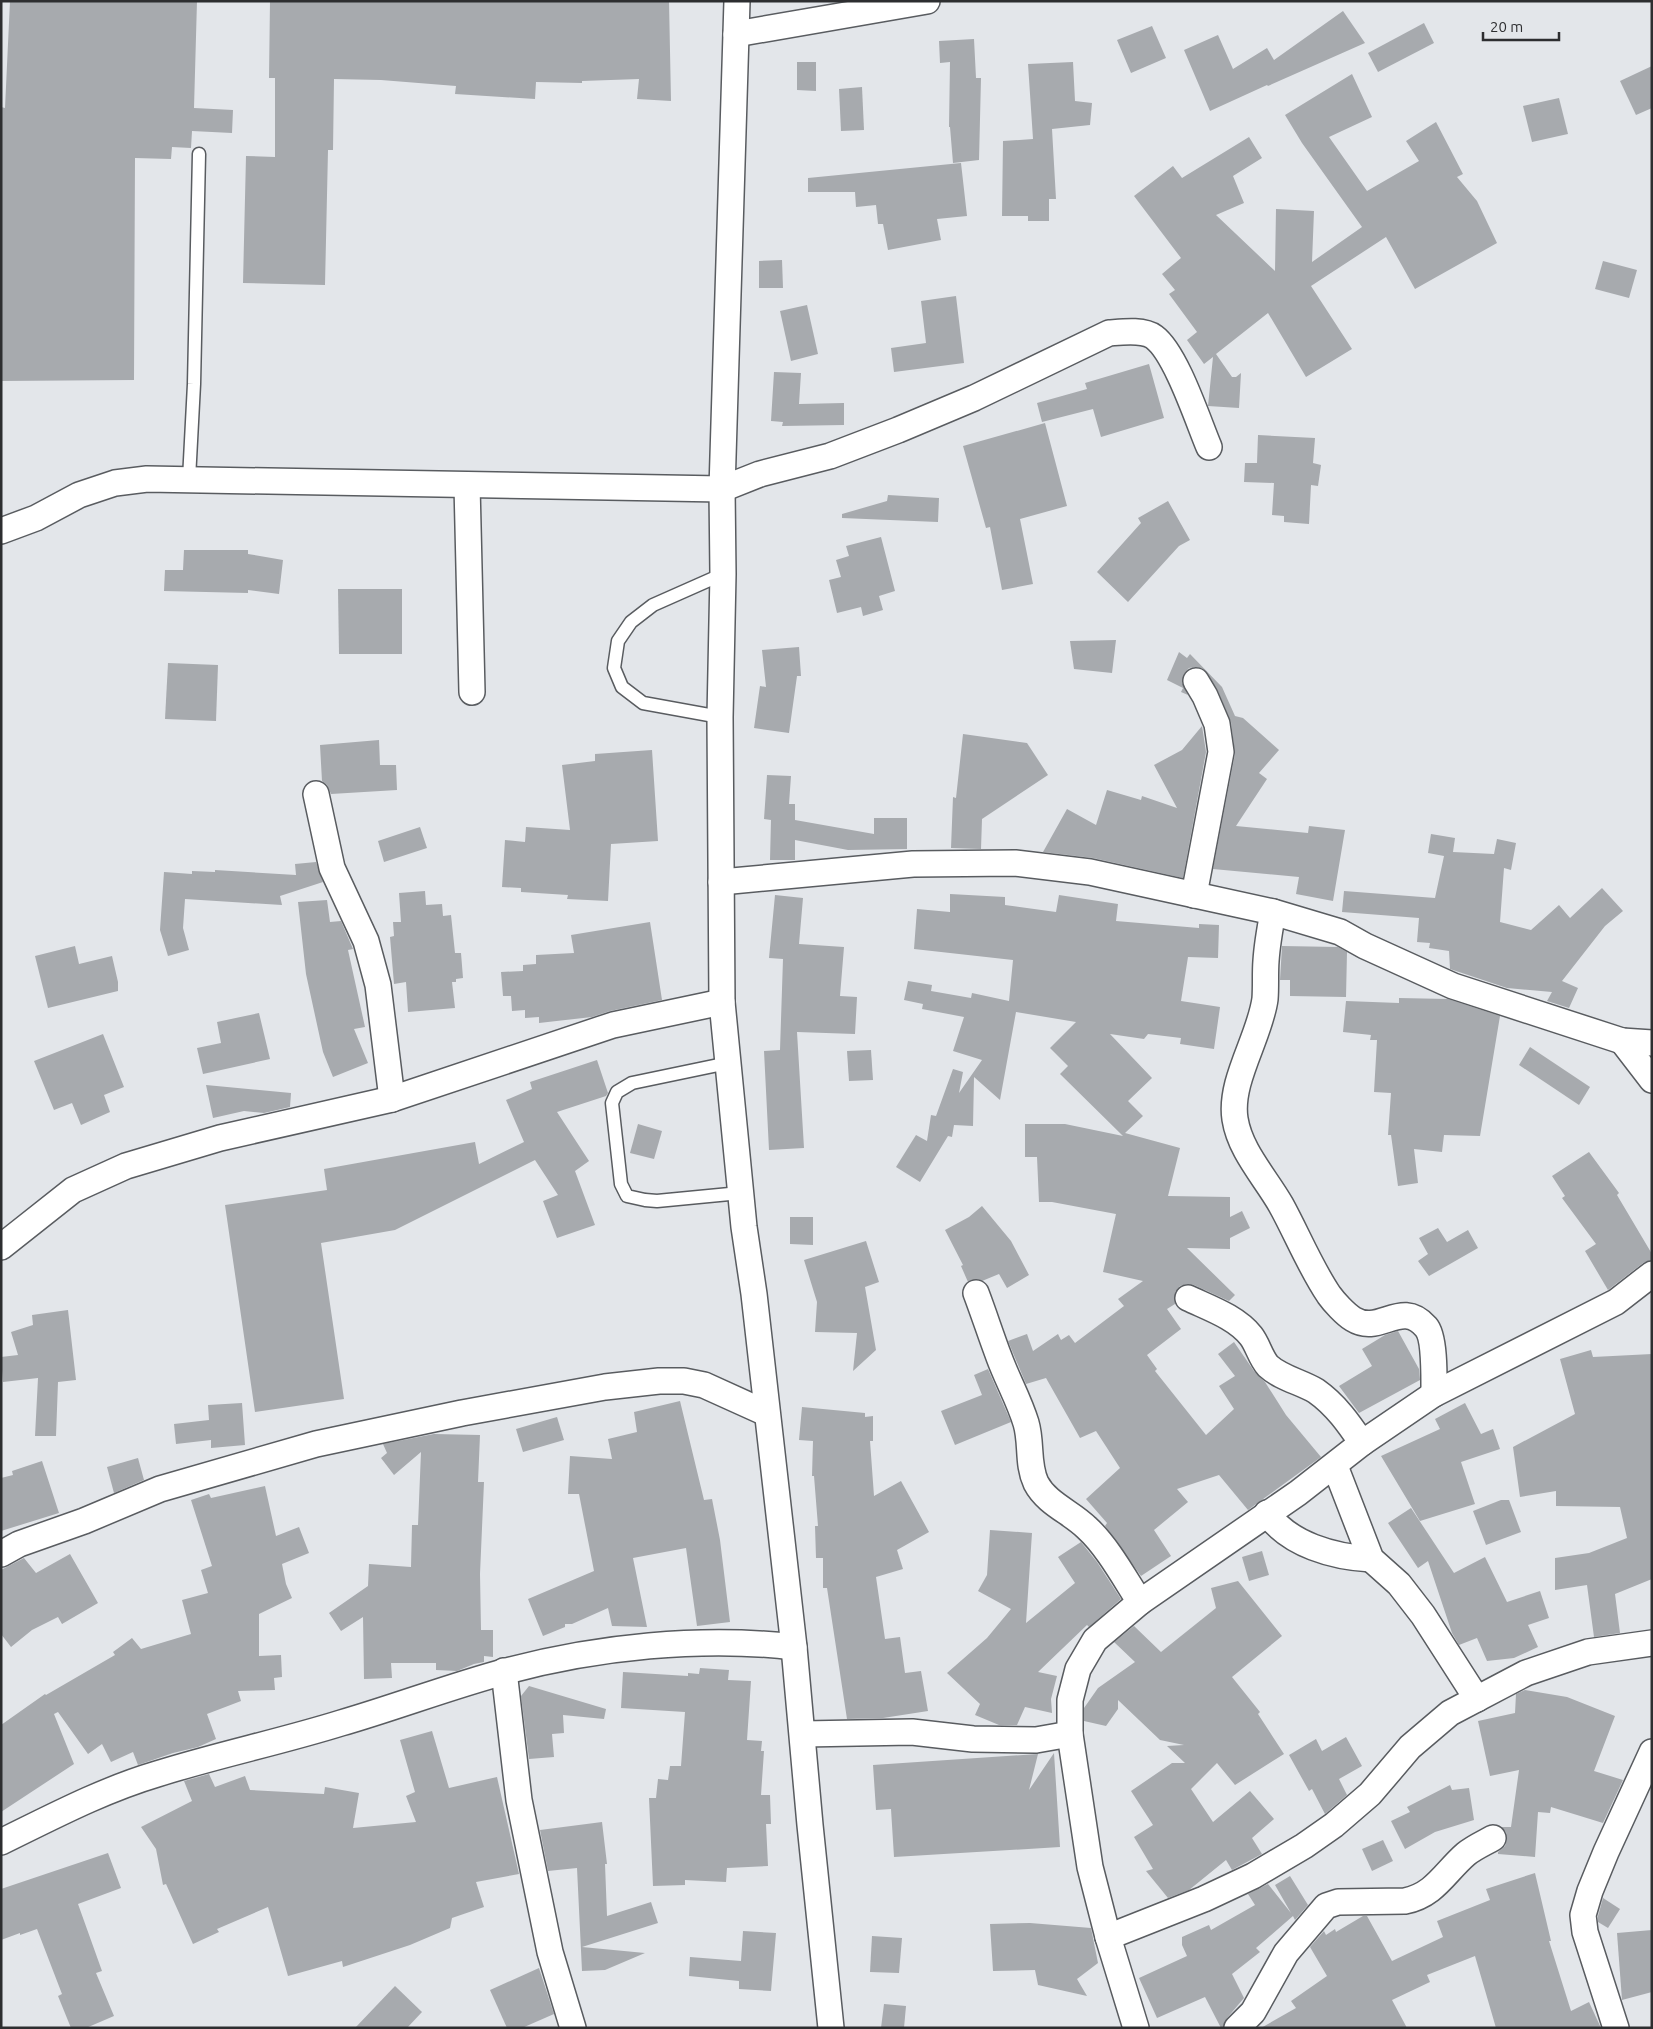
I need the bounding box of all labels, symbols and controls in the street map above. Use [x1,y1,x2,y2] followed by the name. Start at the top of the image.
[1483,10,1559,42] scale bar
[1490,18,1523,35] text: 20 m

